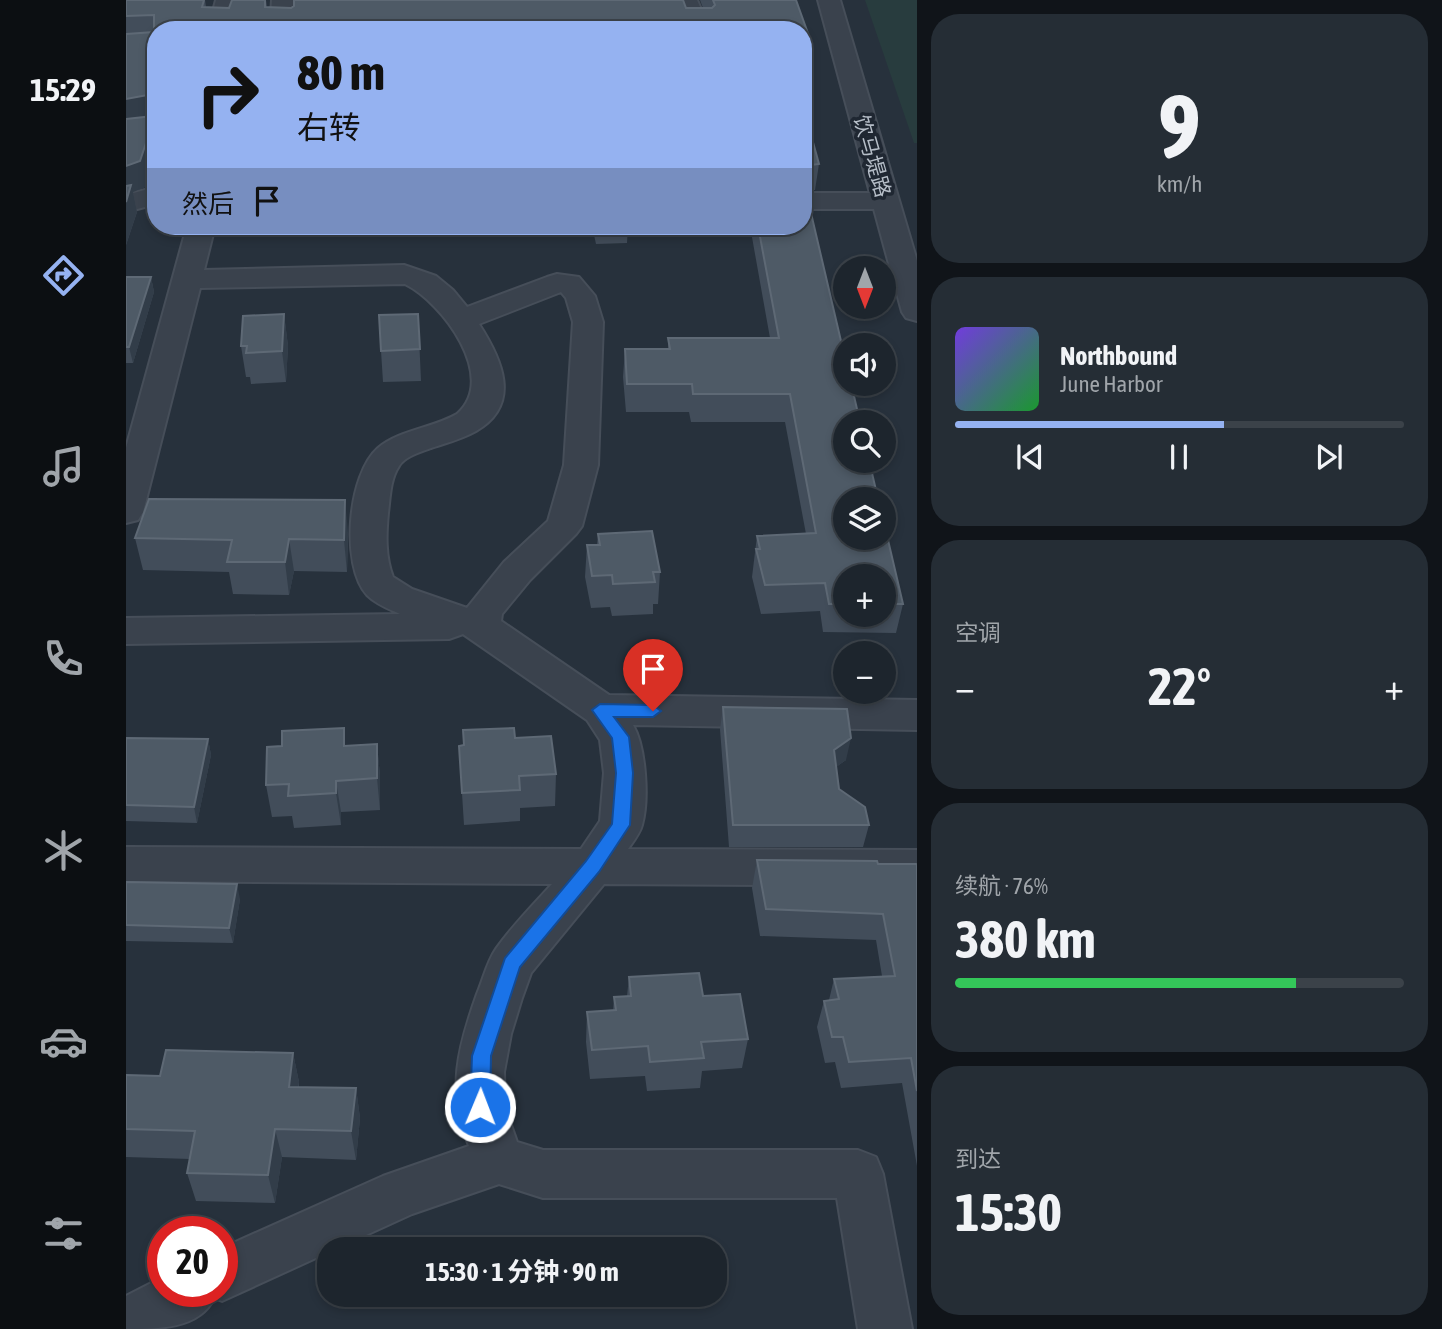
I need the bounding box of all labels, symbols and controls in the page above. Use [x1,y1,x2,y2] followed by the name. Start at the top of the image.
[297,44,385,100] text: 80 m
[182,49,273,140] icon: right
[30,71,96,108] text: 15:29
[1158,73,1201,177] text: 9
[297,109,361,146] text: 右转
[850,112,896,200] street label: 饮马堤路
[1157,171,1202,197] text: km/h
[248,182,286,220] icon: arrive
[182,189,234,219] text: 然后
[39,251,88,300] icon: directions
[833,256,896,318] north arrow
[833,256,896,704] map controls
[833,333,896,396] button: sound
[1060,341,1177,371] text: Northbound
[1060,371,1163,397] text: June Harbor
[833,410,896,473] button: search
[1011,438,1049,476] icon: previous
[1160,438,1198,476] icon: pause
[1310,438,1348,476] icon: next
[39,442,88,491] icon: music
[833,487,896,550] button: layers
[833,564,896,627] button: +
[955,620,1001,646] text: 空调
[39,634,88,683] icon: phone
[623,639,683,711] pin
[833,641,896,704] button: −
[634,650,672,688] icon: arrive
[1148,656,1211,716] text: 22°
[955,665,975,708] text: −
[1384,665,1404,708] text: +
[39,826,88,875] icon: climate
[955,873,1048,899] text: 续航 · 76%
[955,909,1096,969] text: 380 km
[39,1017,88,1066] icon: car
[443,1070,517,1144] position arrow
[955,1146,1001,1172] text: 到达
[955,1182,1062,1242] text: 15:30
[39,1209,88,1258] icon: filters
[147,1216,238,1307] speed limit sign: 20
[425,1257,619,1287] text: 15:30 · 1 分钟 · 90 m

